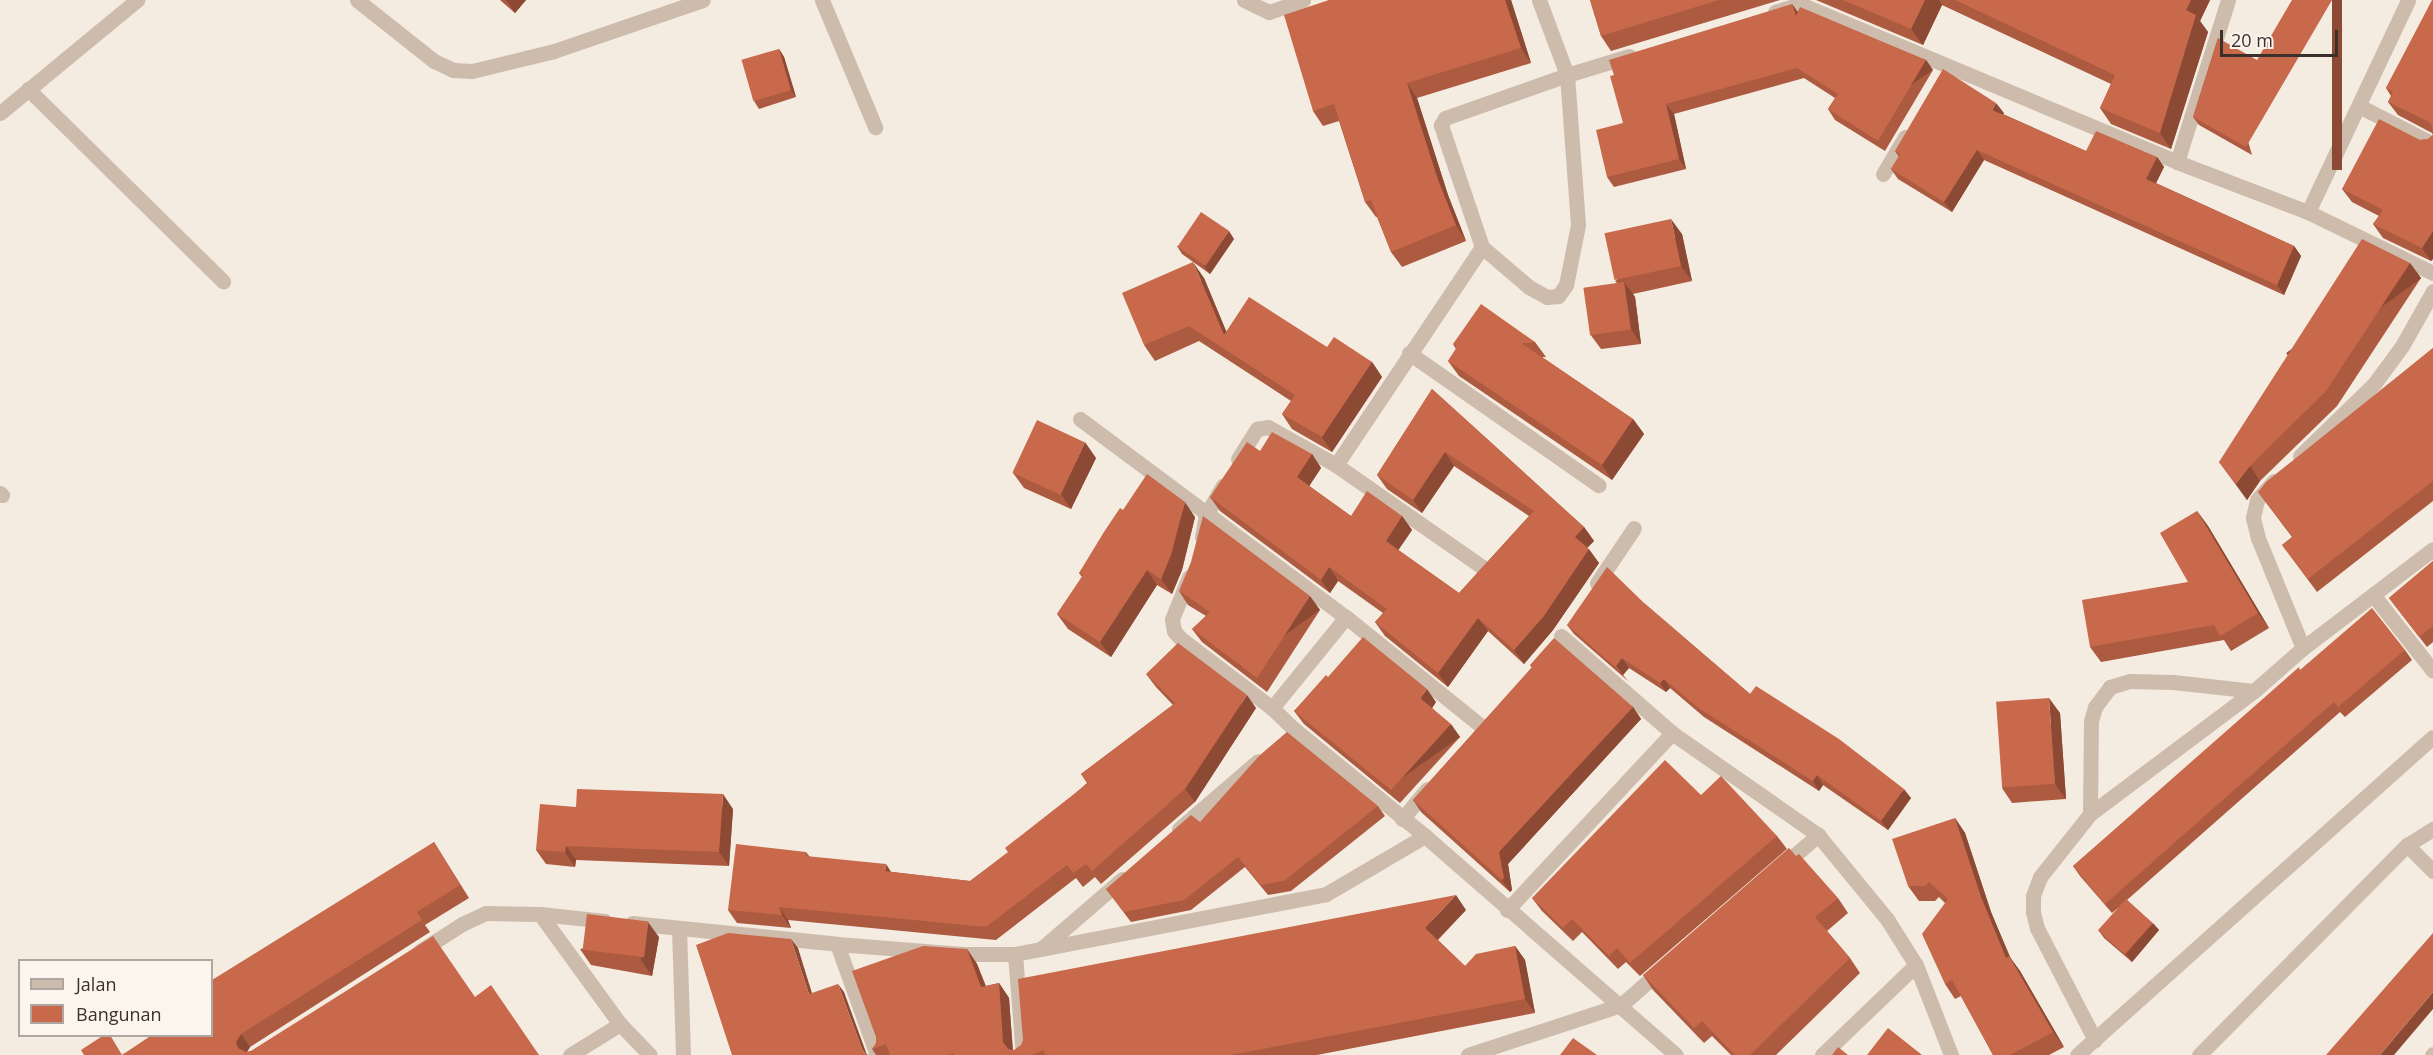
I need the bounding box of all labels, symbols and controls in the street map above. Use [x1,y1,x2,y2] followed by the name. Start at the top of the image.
[2223,18,2342,56] scale bar
[2231,28,2273,52] text: 20 m
[18,959,213,1037] legend
[76,972,116,996] text: Jalan
[76,1002,162,1026] text: Bangunan

